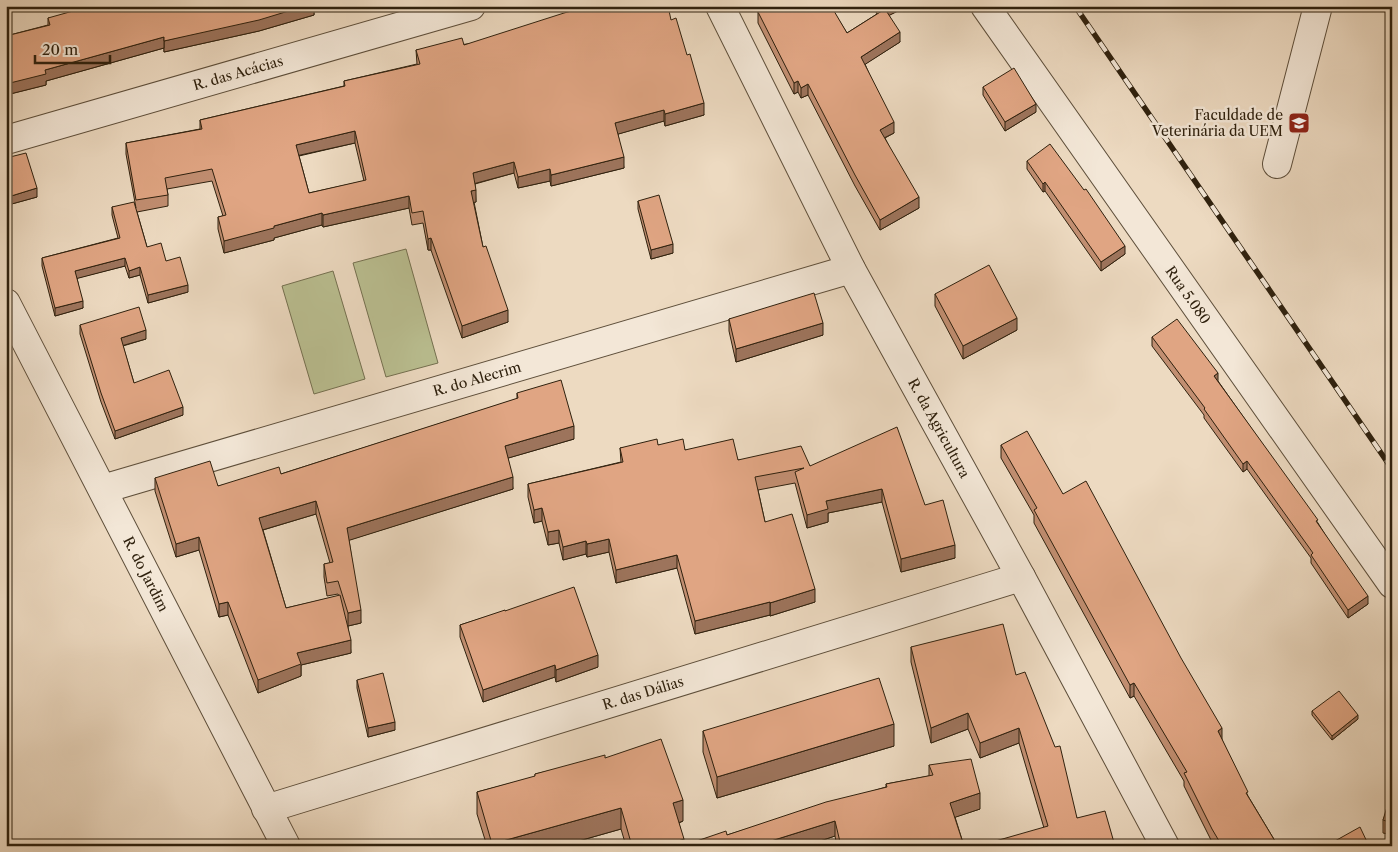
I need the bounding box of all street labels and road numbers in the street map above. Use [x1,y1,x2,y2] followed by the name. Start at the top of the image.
[191,52,285,94] street label: R. das Acácias
[1161,262,1215,328] street label: Rua 5.080
[431,358,523,400] street label: R. do Alecrim
[904,375,974,482] street label: R. da Agricultura
[119,533,173,615] street label: R. do Jardim
[600,672,686,714] street label: R. das Dálias

